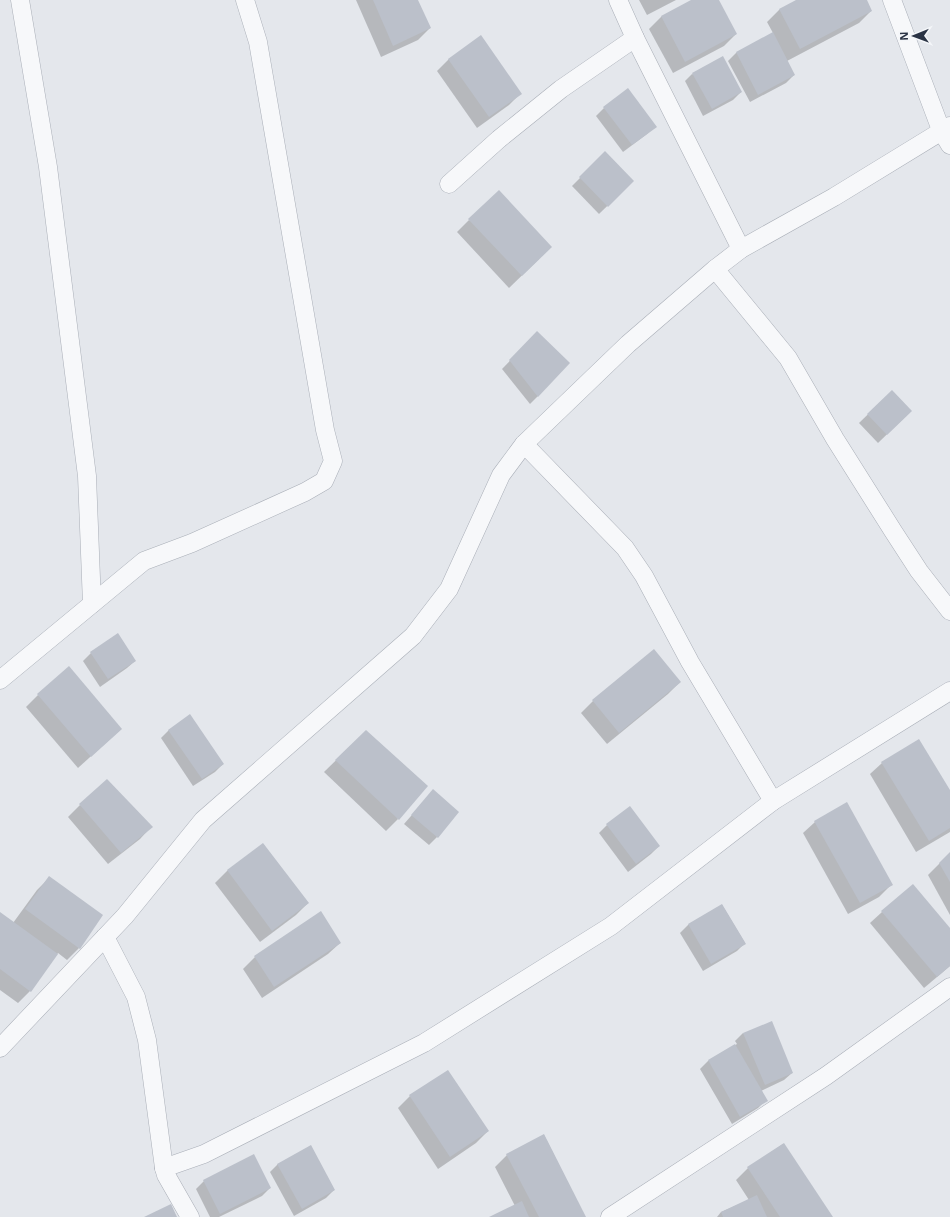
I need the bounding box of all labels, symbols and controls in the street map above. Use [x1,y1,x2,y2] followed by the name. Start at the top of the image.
[894,16,934,56] north arrow
[896,32,911,41] text: N

